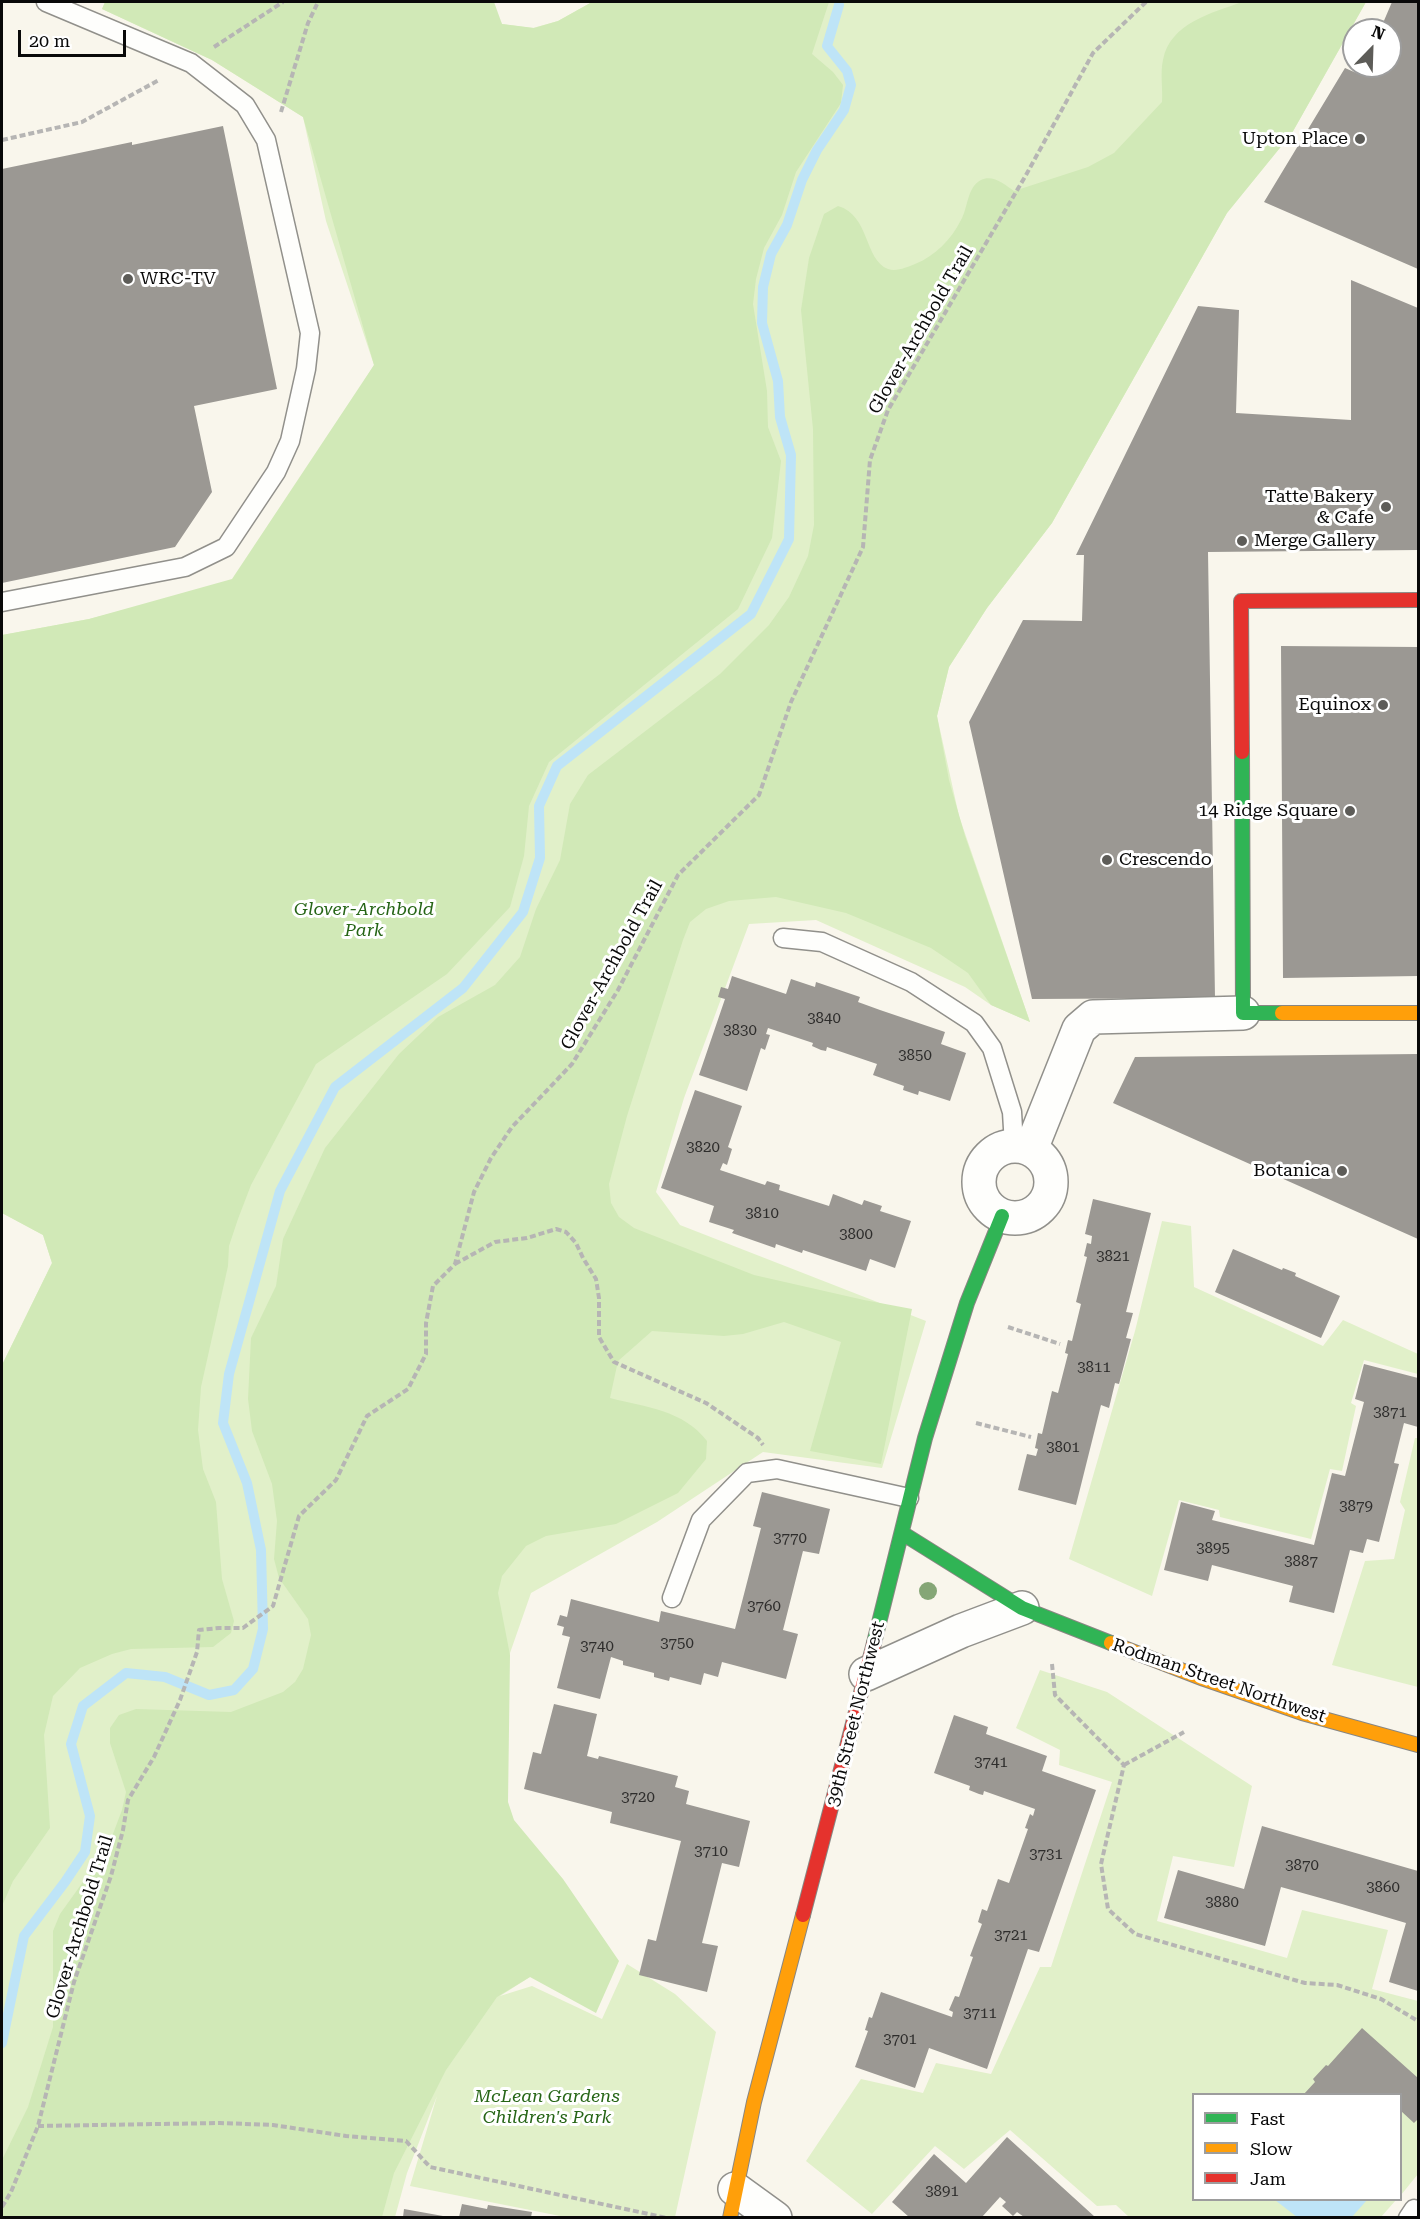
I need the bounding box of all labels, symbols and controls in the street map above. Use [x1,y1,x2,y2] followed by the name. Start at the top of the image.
[21,18,129,56] scale bar
[1342,18,1402,78] north arrow
[1369,22,1388,44] text: N
[29,30,70,51] text: 20 m
[1242,128,1348,150] place label: Upton Place
[1353,132,1367,146] marker: Upton Place
[864,242,978,418] street label: Glover-Archbold Trail
[140,268,216,290] place label: WRC-TV
[121,272,135,286] marker: WRC-TV
[1265,486,1374,528] place label: Tatte Bakery & Cafe
[1379,500,1393,514] marker: Tatte Bakery & Cafe
[1254,530,1376,552] place label: Merge Gallery
[1235,534,1249,548] marker: Merge Gallery
[1298,694,1371,716] place label: Equinox
[1376,698,1390,712] marker: Equinox
[1198,800,1338,822] place label: 14 Ridge Square
[1343,804,1357,818] marker: 14 Ridge Square
[1119,849,1212,871] place label: Crescendo
[1100,853,1114,867] marker: Crescendo
[556,876,668,1054] street label: Glover-Archbold Trail
[294,899,434,942] park label: Glover-Archbold Park
[807,1010,841,1028] house number: 3840
[723,1022,757,1040] house number: 3830
[898,1047,932,1065] house number: 3850
[686,1139,720,1157] house number: 3820
[1253,1160,1330,1182] place label: Botanica
[1335,1164,1349,1178] marker: Botanica
[745,1205,779,1223] house number: 3810
[839,1226,873,1244] house number: 3800
[1096,1248,1130,1266] house number: 3821
[1077,1359,1111,1377] house number: 3811
[1373,1404,1407,1422] house number: 3871
[1046,1439,1080,1457] house number: 3801
[1339,1498,1373,1516] house number: 3879
[773,1530,807,1548] house number: 3770
[1196,1540,1230,1558] house number: 3895
[1284,1553,1318,1571] house number: 3887
[747,1598,781,1616] house number: 3760
[823,1619,889,1809] street label: 39th Street Northwest
[1110,1634,1328,1728] street label: Rodman Street Northwest
[660,1635,694,1653] house number: 3750
[580,1638,614,1656] house number: 3740
[974,1754,1008,1772] house number: 3741
[621,1789,655,1807] house number: 3720
[42,1833,118,2021] street label: Glover-Archbold Trail
[694,1843,728,1861] house number: 3710
[1029,1846,1063,1864] house number: 3731
[1285,1857,1319,1875] house number: 3870
[1366,1879,1400,1897] house number: 3860
[1205,1894,1239,1912] house number: 3880
[994,1927,1028,1945] house number: 3721
[963,2005,997,2023] house number: 3711
[883,2031,917,2049] house number: 3701
[474,2086,620,2128] park label: McLean Gardens Children's Park
[1192,2093,1402,2201] legend
[1250,2108,1285,2129] text: Fast
[1250,2138,1292,2159] text: Slow
[1250,2168,1286,2189] text: Jam
[925,2183,959,2201] house number: 3891

